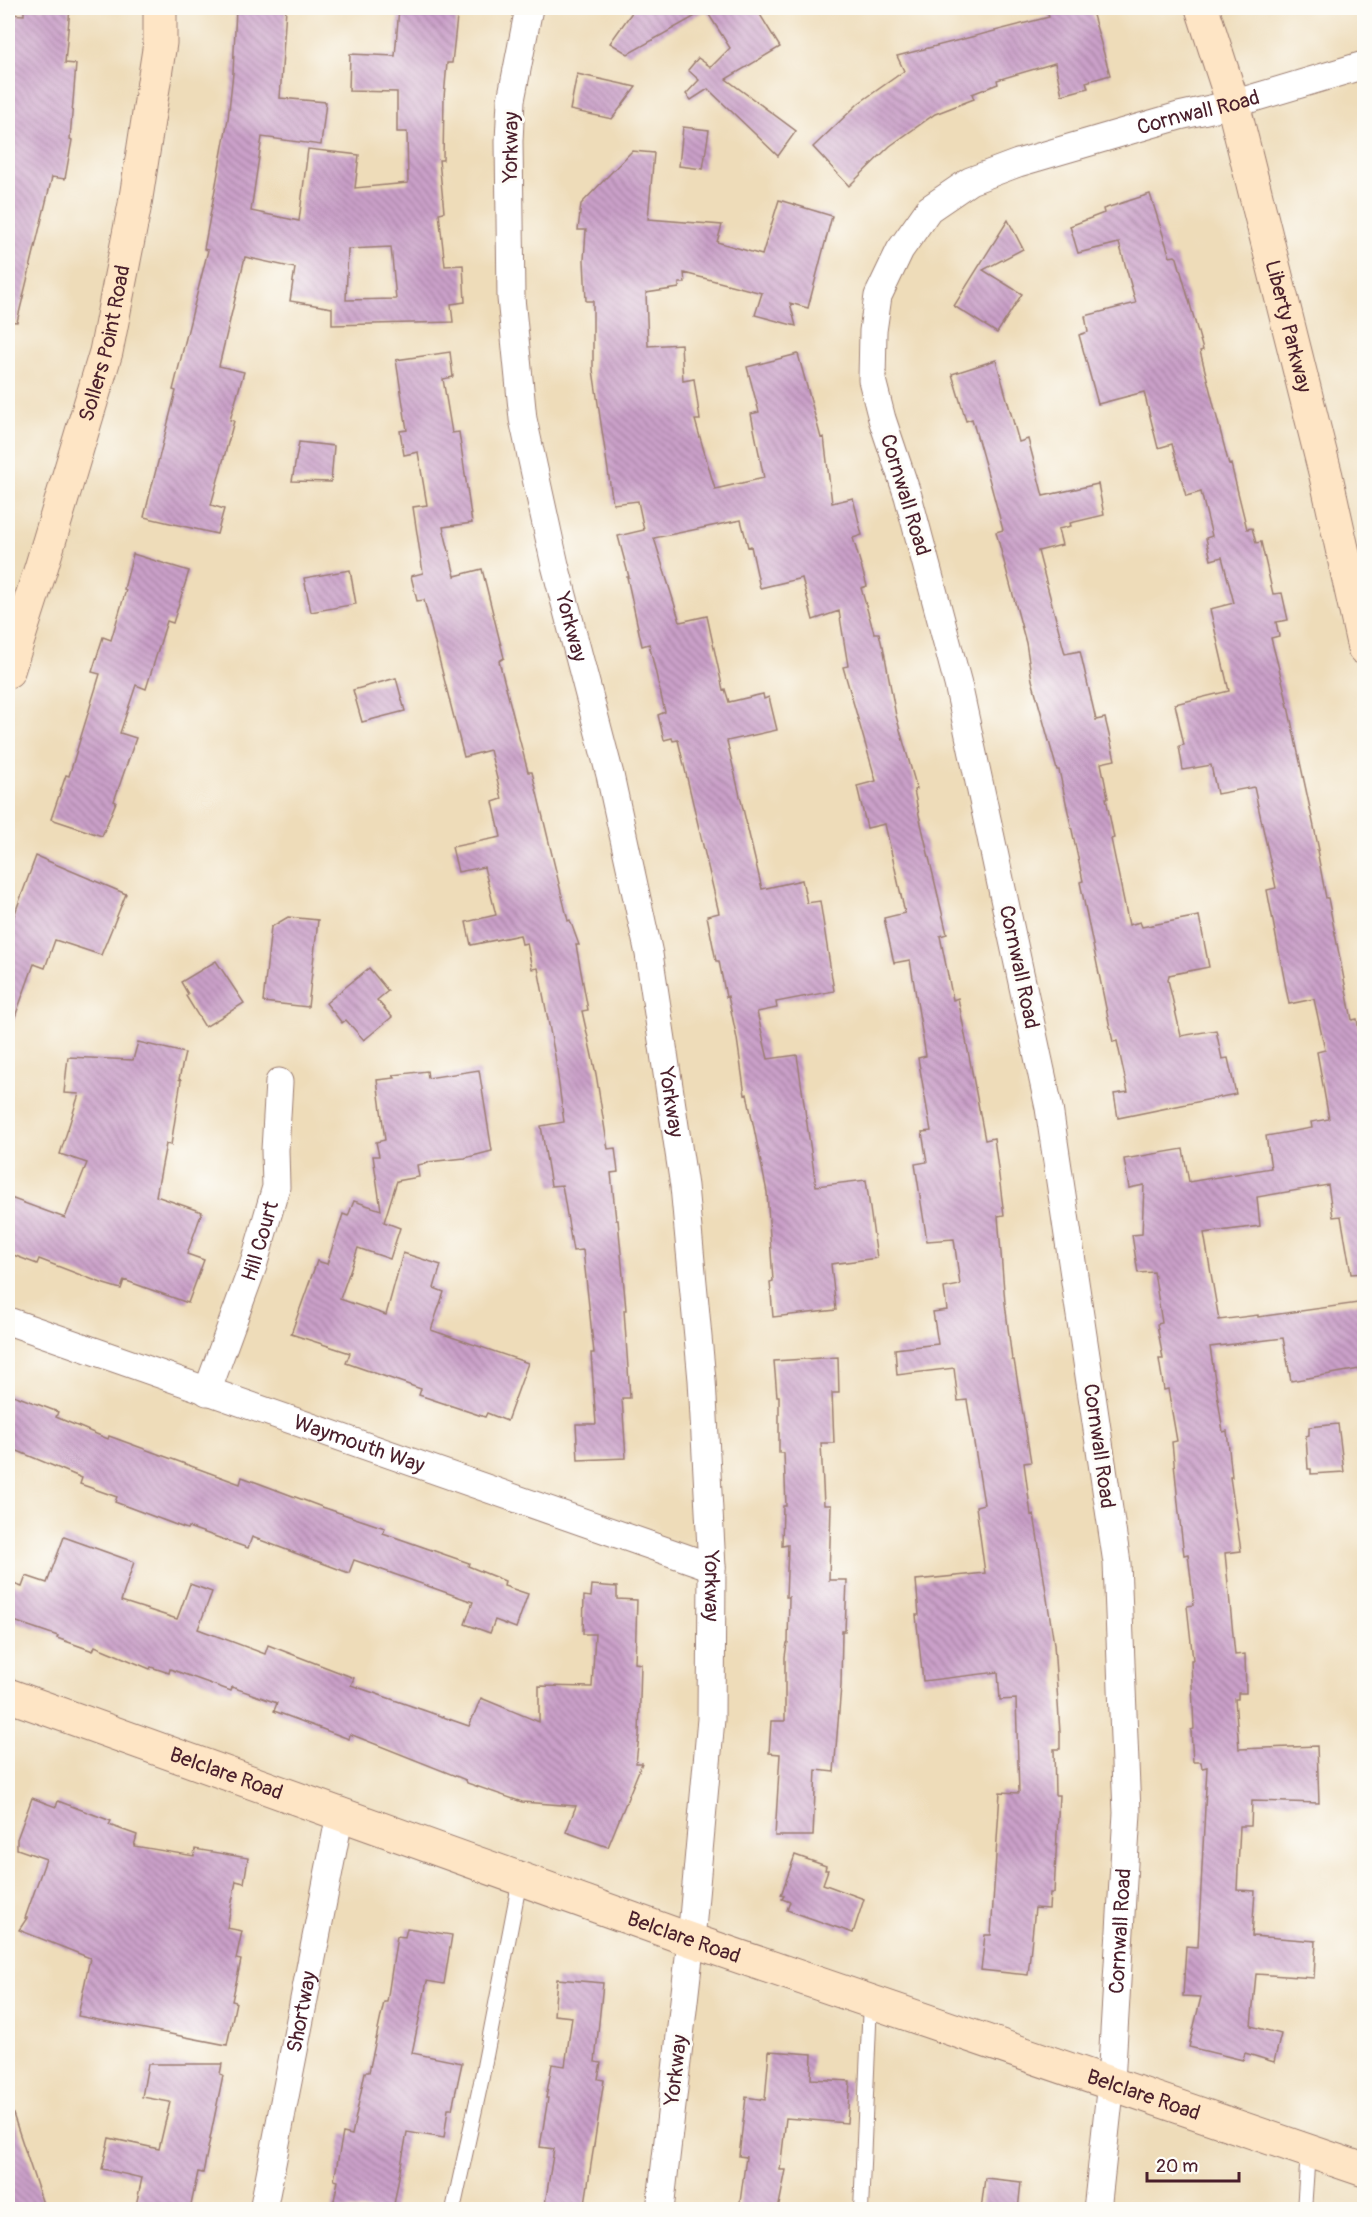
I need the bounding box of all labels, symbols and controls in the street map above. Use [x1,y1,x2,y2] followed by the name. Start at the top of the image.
[1134,83,1263,141] street label: Cornwall Road
[497,111,525,184] street label: Yorkway
[1259,257,1318,395] street label: Liberty Parkway
[72,263,136,425] street label: Sollers Point Road
[874,431,936,559] street label: Cornwall Road
[549,588,593,665] street label: Yorkway
[993,903,1045,1031] street label: Cornwall Road
[653,1064,690,1139] street label: Yorkway
[235,1197,285,1285] street label: Hill Court
[1077,1382,1121,1510] street label: Cornwall Road
[290,1408,428,1479] street label: Waymouth Way
[698,1549,726,1622] street label: Yorkway
[166,1741,287,1806] street label: Belclare Road
[1103,1868,1137,1995] street label: Cornwall Road
[624,1905,744,1969] street label: Belclare Road
[280,1969,323,2055] street label: Shortway
[658,2033,694,2108] street label: Yorkway
[1083,2063,1204,2127] street label: Belclare Road
[1147,2145,1238,2183] scale bar
[1156,2155,1198,2178] text: 20 m

